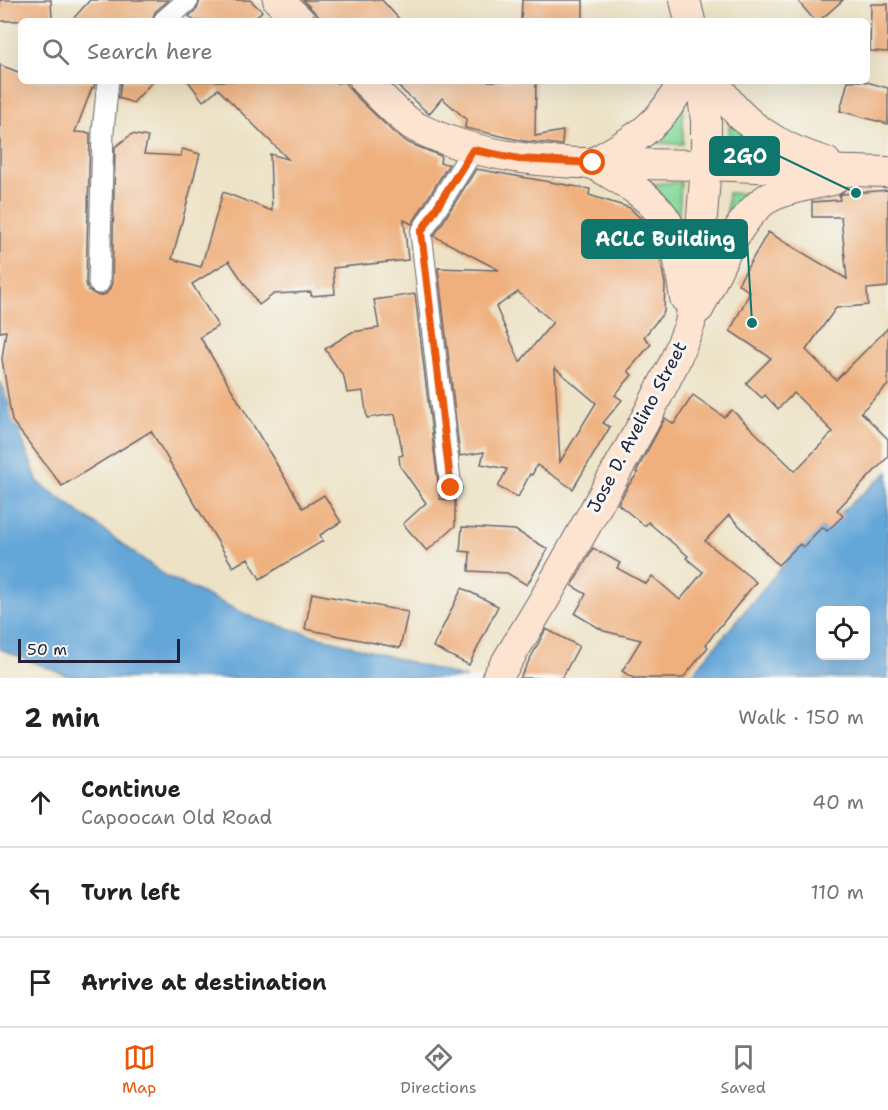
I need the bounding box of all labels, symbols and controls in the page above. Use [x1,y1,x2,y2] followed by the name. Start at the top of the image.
[18,18,870,84] search box
[39,35,72,68] icon: search
[87,37,213,66] text: Search here
[710,137,779,175] callout: 2GO
[723,143,767,169] text: 2GO
[579,149,605,175] route start
[582,220,747,258] callout: ACLC Building
[595,226,735,252] text: ACLC Building
[582,337,692,517] street label: Jose D. Avelino Street
[437,474,463,500] route end
[816,606,870,660] map controls
[816,606,870,660] button: locate
[18,636,180,664] scale bar
[27,639,67,660] text: 50 m
[24,700,100,735] text: 2 min
[738,704,864,730] text: Walk · 150 m
[81,775,181,804] text: Continue
[24,786,57,819] icon: ahead
[812,789,864,815] text: 40 m
[81,804,272,830] text: Capoocan Old Road
[24,876,57,909] icon: left
[81,878,180,907] text: Turn left
[810,879,864,905] text: 110 m
[24,966,57,999] icon: arrive
[81,968,327,997] text: Arrive at destination
[122,1041,156,1098] tab: Map
[400,1041,477,1098] tab: Directions
[721,1041,766,1098] tab: Saved

